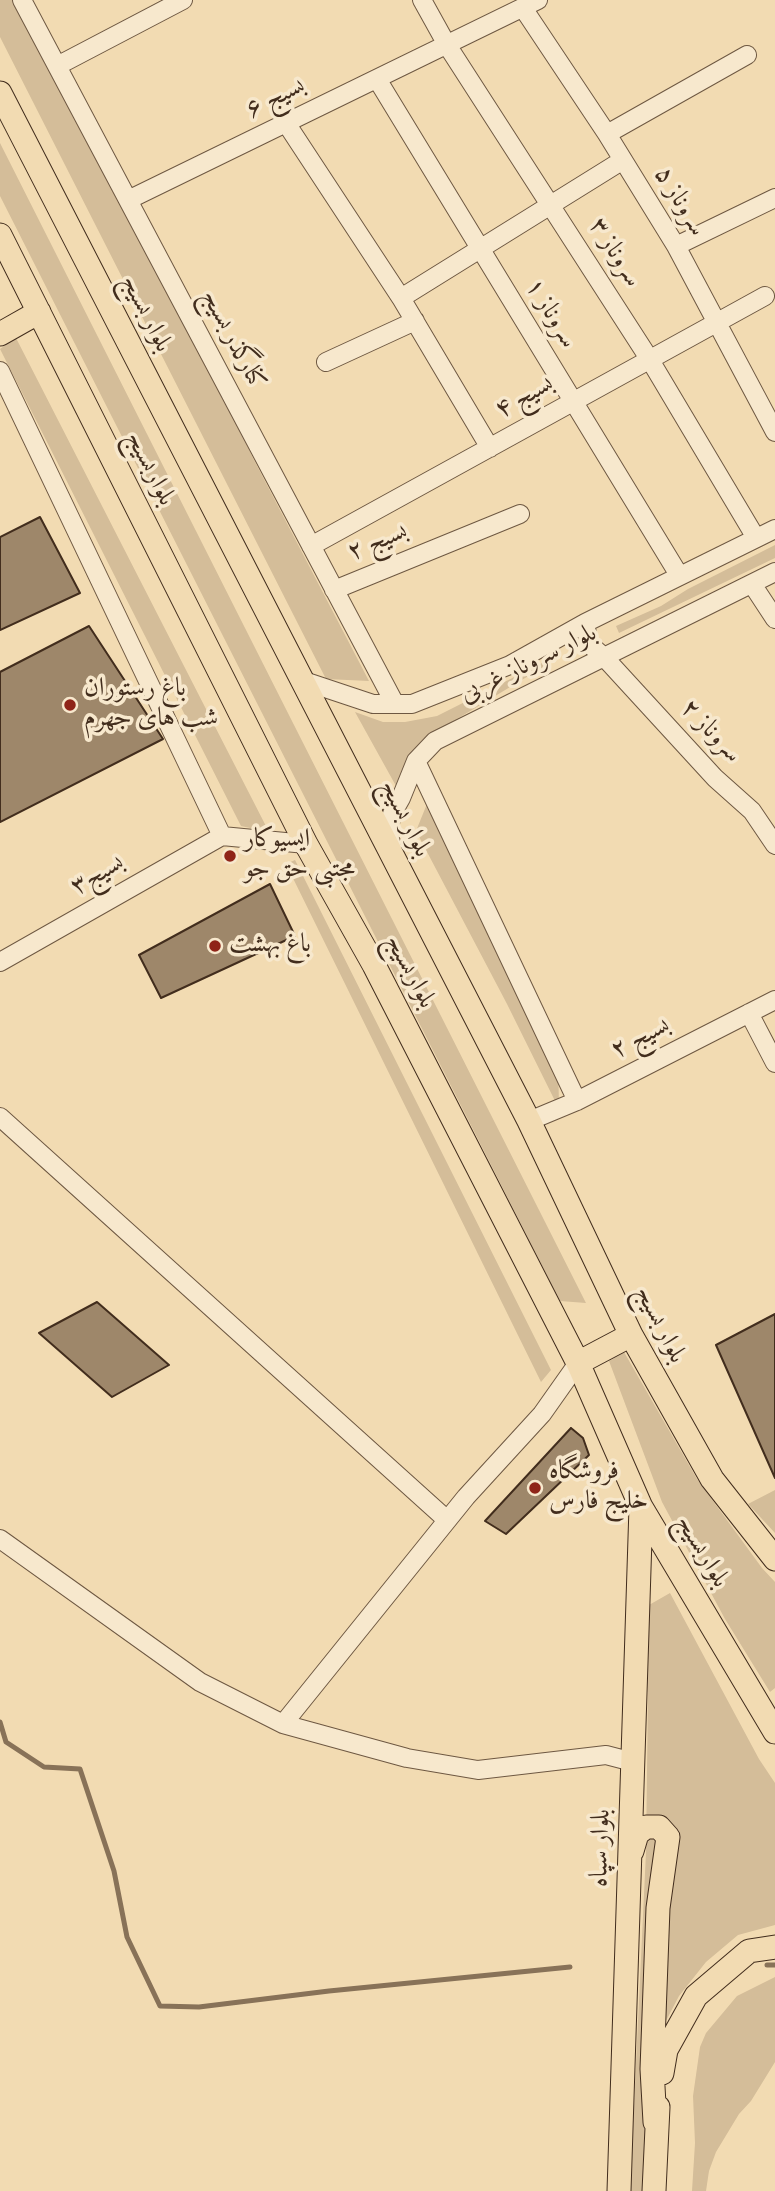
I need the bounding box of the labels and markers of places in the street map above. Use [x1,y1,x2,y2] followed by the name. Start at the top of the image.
[84,674,218,736] place label: باغ رستوران شب های جهرم
[62,697,78,713] marker: باغ رستوران شب های جهرم
[244,825,355,886] place label: ایسیوکار مجتبی حق جو
[222,848,238,864] marker: ایسیوکار مجتبی حق جو
[229,930,311,962] place label: باغ بهشت
[207,938,223,954] marker: باغ بهشت
[549,1457,648,1518] place label: فروشگاه خلیج فارس
[527,1480,543,1496] marker: فروشگاه خلیج فارس

